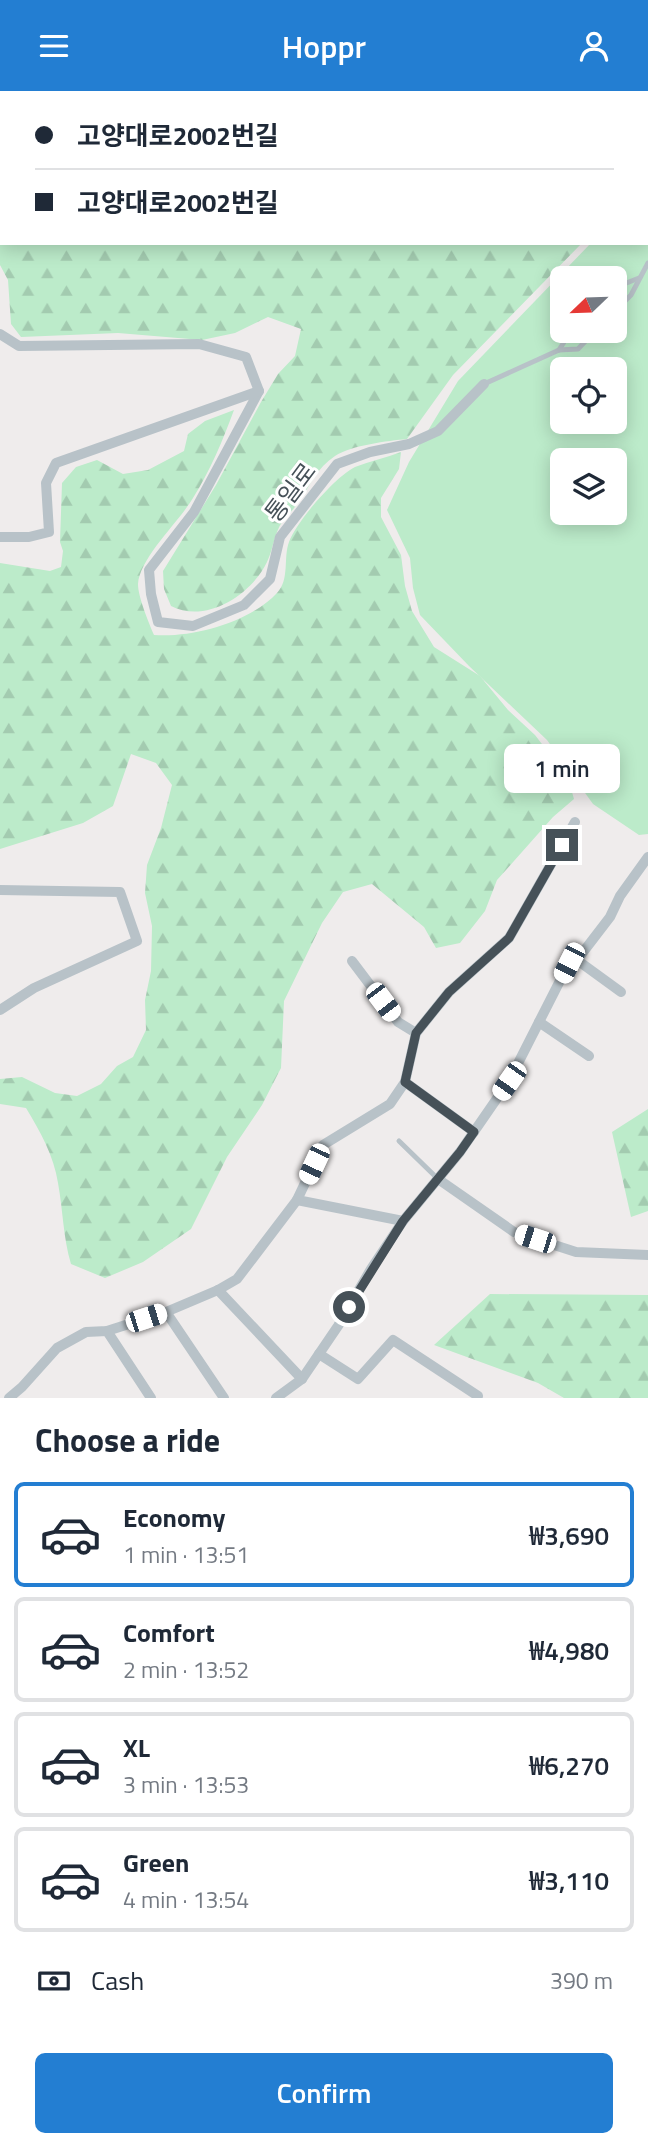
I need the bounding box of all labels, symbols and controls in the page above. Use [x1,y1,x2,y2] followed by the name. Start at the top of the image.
[282,22,366,70] text: Hoppr
[35,27,73,65] icon: menu
[575,27,613,65] icon: person
[77,116,279,155] text: 고양대로2002번길
[77,183,279,222] text: 고양대로2002번길
[550,266,626,343] north arrow
[550,266,627,525] map controls
[550,357,627,434] button: locate
[550,448,627,525] button: layers
[256,455,324,529] street label: 통일로
[504,743,620,793] callout: 1 min
[534,751,590,786] text: 1 min
[546,829,578,861] route end
[551,940,588,986] car
[362,979,405,1025] car
[489,1058,530,1104] car
[296,1141,333,1187] car
[512,1223,559,1255] car
[333,1291,365,1323] route start
[123,1302,170,1334] car
[35,1416,220,1464] text: Choose a ride
[123,1498,225,1537] text: Economy
[39,1503,102,1566] icon: car
[529,1516,609,1555] text: ₩3,690
[123,1537,249,1572] text: 1 min · 13:51
[123,1613,215,1652] text: Comfort
[39,1618,102,1681] icon: car
[529,1631,609,1670] text: ₩4,980
[123,1652,249,1687] text: 2 min · 13:52
[123,1728,150,1767] text: XL
[39,1733,102,1796] icon: car
[529,1746,609,1785] text: ₩6,270
[123,1767,249,1802] text: 3 min · 13:53
[123,1843,189,1882] text: Green
[39,1848,102,1911] icon: car
[529,1861,609,1900] text: ₩3,110
[123,1882,249,1917] text: 4 min · 13:54
[91,1961,144,2000] text: Cash
[35,1962,73,2000] icon: cash
[550,1963,613,1998] text: 390 m
[35,2053,613,2133] button: Confirm

